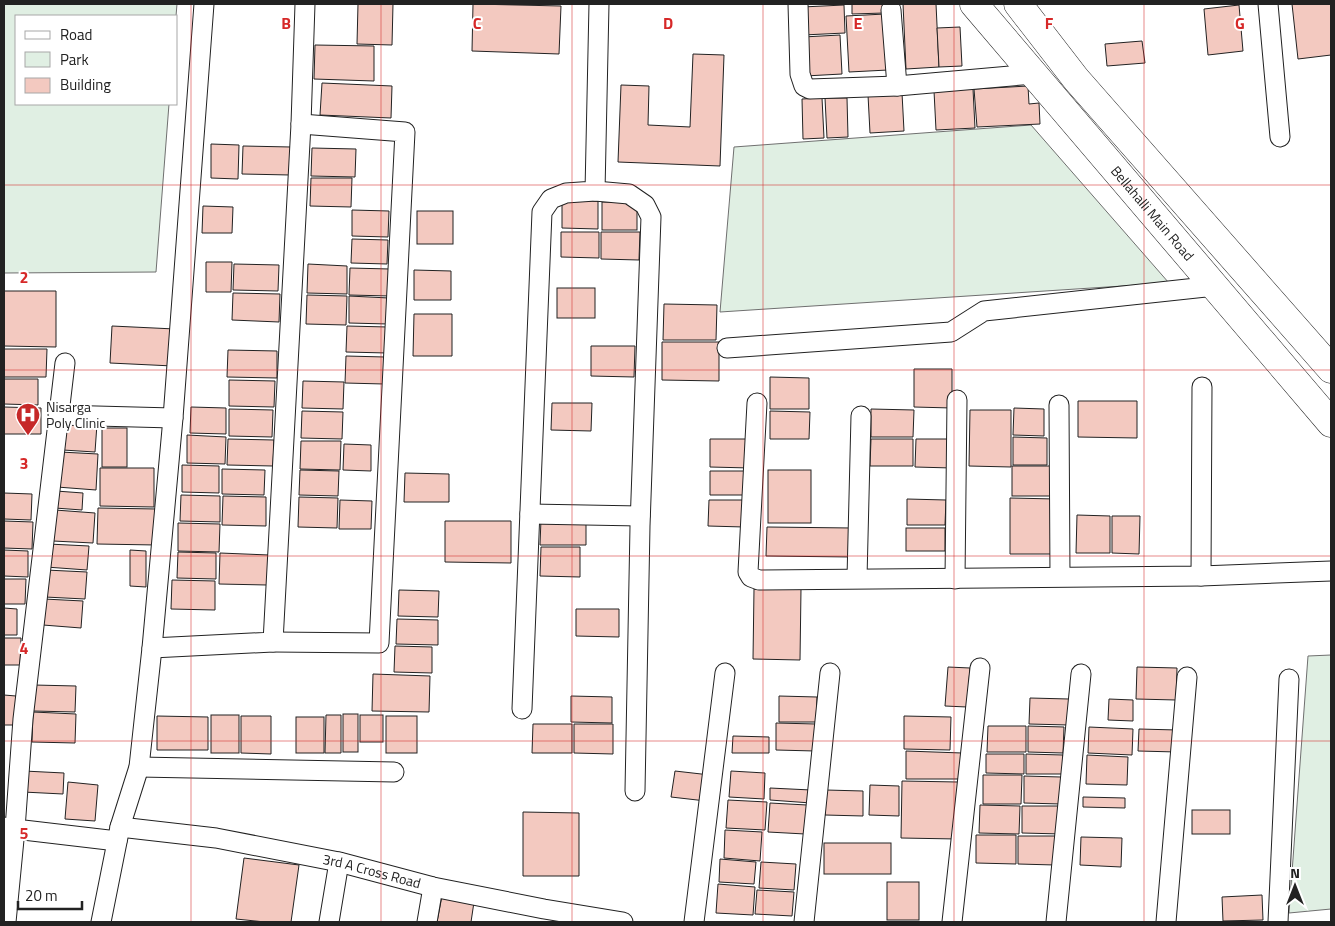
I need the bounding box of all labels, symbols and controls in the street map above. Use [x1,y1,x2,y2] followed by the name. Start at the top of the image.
[281,11,291,35] text: B
[473,11,482,35] text: C
[663,11,673,35] text: D
[854,11,863,35] text: E
[1045,11,1054,35] text: F
[1235,11,1245,35] text: G
[15,15,178,105] legend
[60,23,92,46] text: Road
[60,48,89,71] text: Park
[60,73,111,96] text: Building
[1106,161,1199,265] street label: Bellahalli Main Road
[20,265,28,289] text: 2
[46,396,105,433] place label: Nisarga Poly Clinic
[15,402,41,436] hospital icon: Nisarga Poly Clinic
[20,451,28,475] text: 3
[20,636,29,660] text: 4
[20,821,29,845] text: 5
[321,848,423,893] street label: 3rd A Cross Road
[1270,861,1320,911] north arrow
[1290,862,1300,883] text: N
[18,878,81,910] scale bar
[25,884,58,907] text: 20 m

